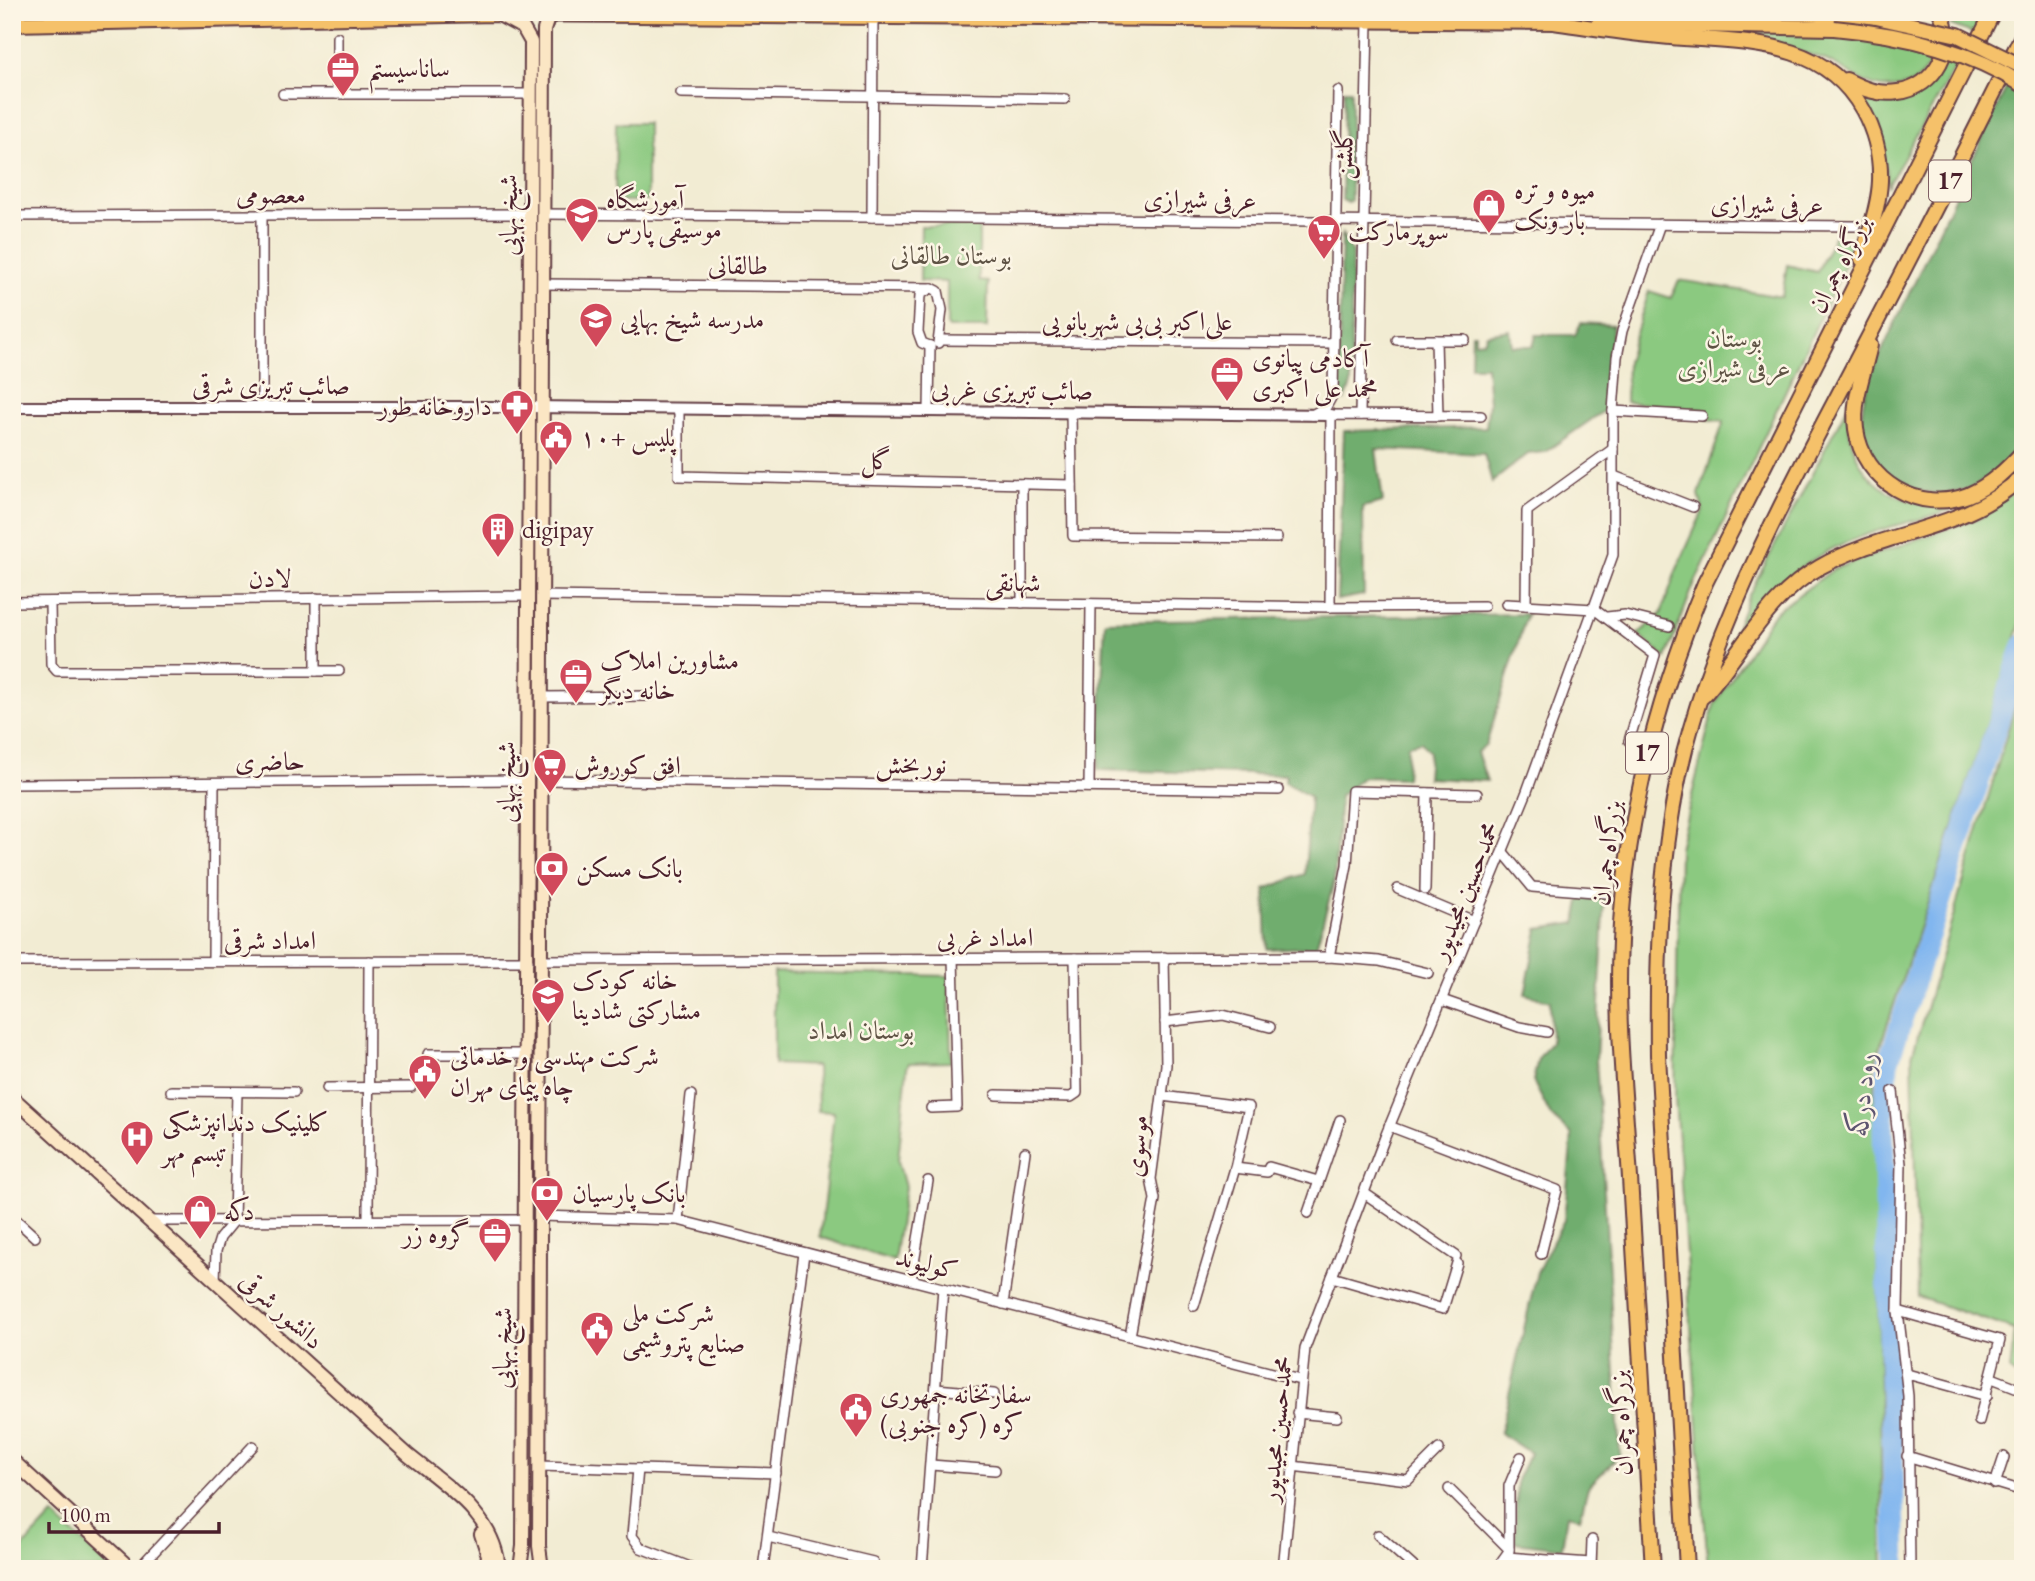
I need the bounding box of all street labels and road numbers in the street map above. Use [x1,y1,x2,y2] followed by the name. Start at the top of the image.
[1325,128,1362,180] street label: گلشن
[1929,160,1971,202] road number: 17
[491,174,532,256] street label: شیخ بهایی
[236,177,306,211] street label: معصومی
[1143,181,1257,218] street label: عرفی شیرازی
[1710,186,1824,223] street label: عرفی شیرازی
[1800,209,1878,319] street label: بزرگراه چمران
[708,247,768,283] street label: طالقانی
[1041,304,1233,340] street label: علی‌اکبر بی‌بی شهربانویی
[192,368,350,402] street label: صائب تبریزی شرقی
[931,371,1093,409] street label: صائب تبریزی غربی
[860,443,892,478] street label: گل
[248,561,292,595] street label: لادن
[985,565,1041,601] street label: شهانقی
[1626,732,1668,774] road number: 17
[489,741,530,823] street label: شیخ بهایی
[235,744,305,778] street label: حاضری
[875,746,947,783] street label: نوربخش
[1583,798,1629,908] street label: بزرگراه چمران
[1420,817,1509,969] street label: محمدحسین مجیدپور
[937,920,1033,956] street label: امداد غربی
[224,923,316,957] street label: امداد شرقی
[1116,1113,1156,1179] street label: موسوی
[892,1239,962,1287] street label: کولیوند
[233,1263,331,1357] street label: دانشور شرقی
[484,1307,527,1389] street label: شیخ بهایی
[1251,1354,1303,1507] street label: محمدحسین مجیدپور
[1600,1369,1640,1477] street label: بزرگراه چمران

